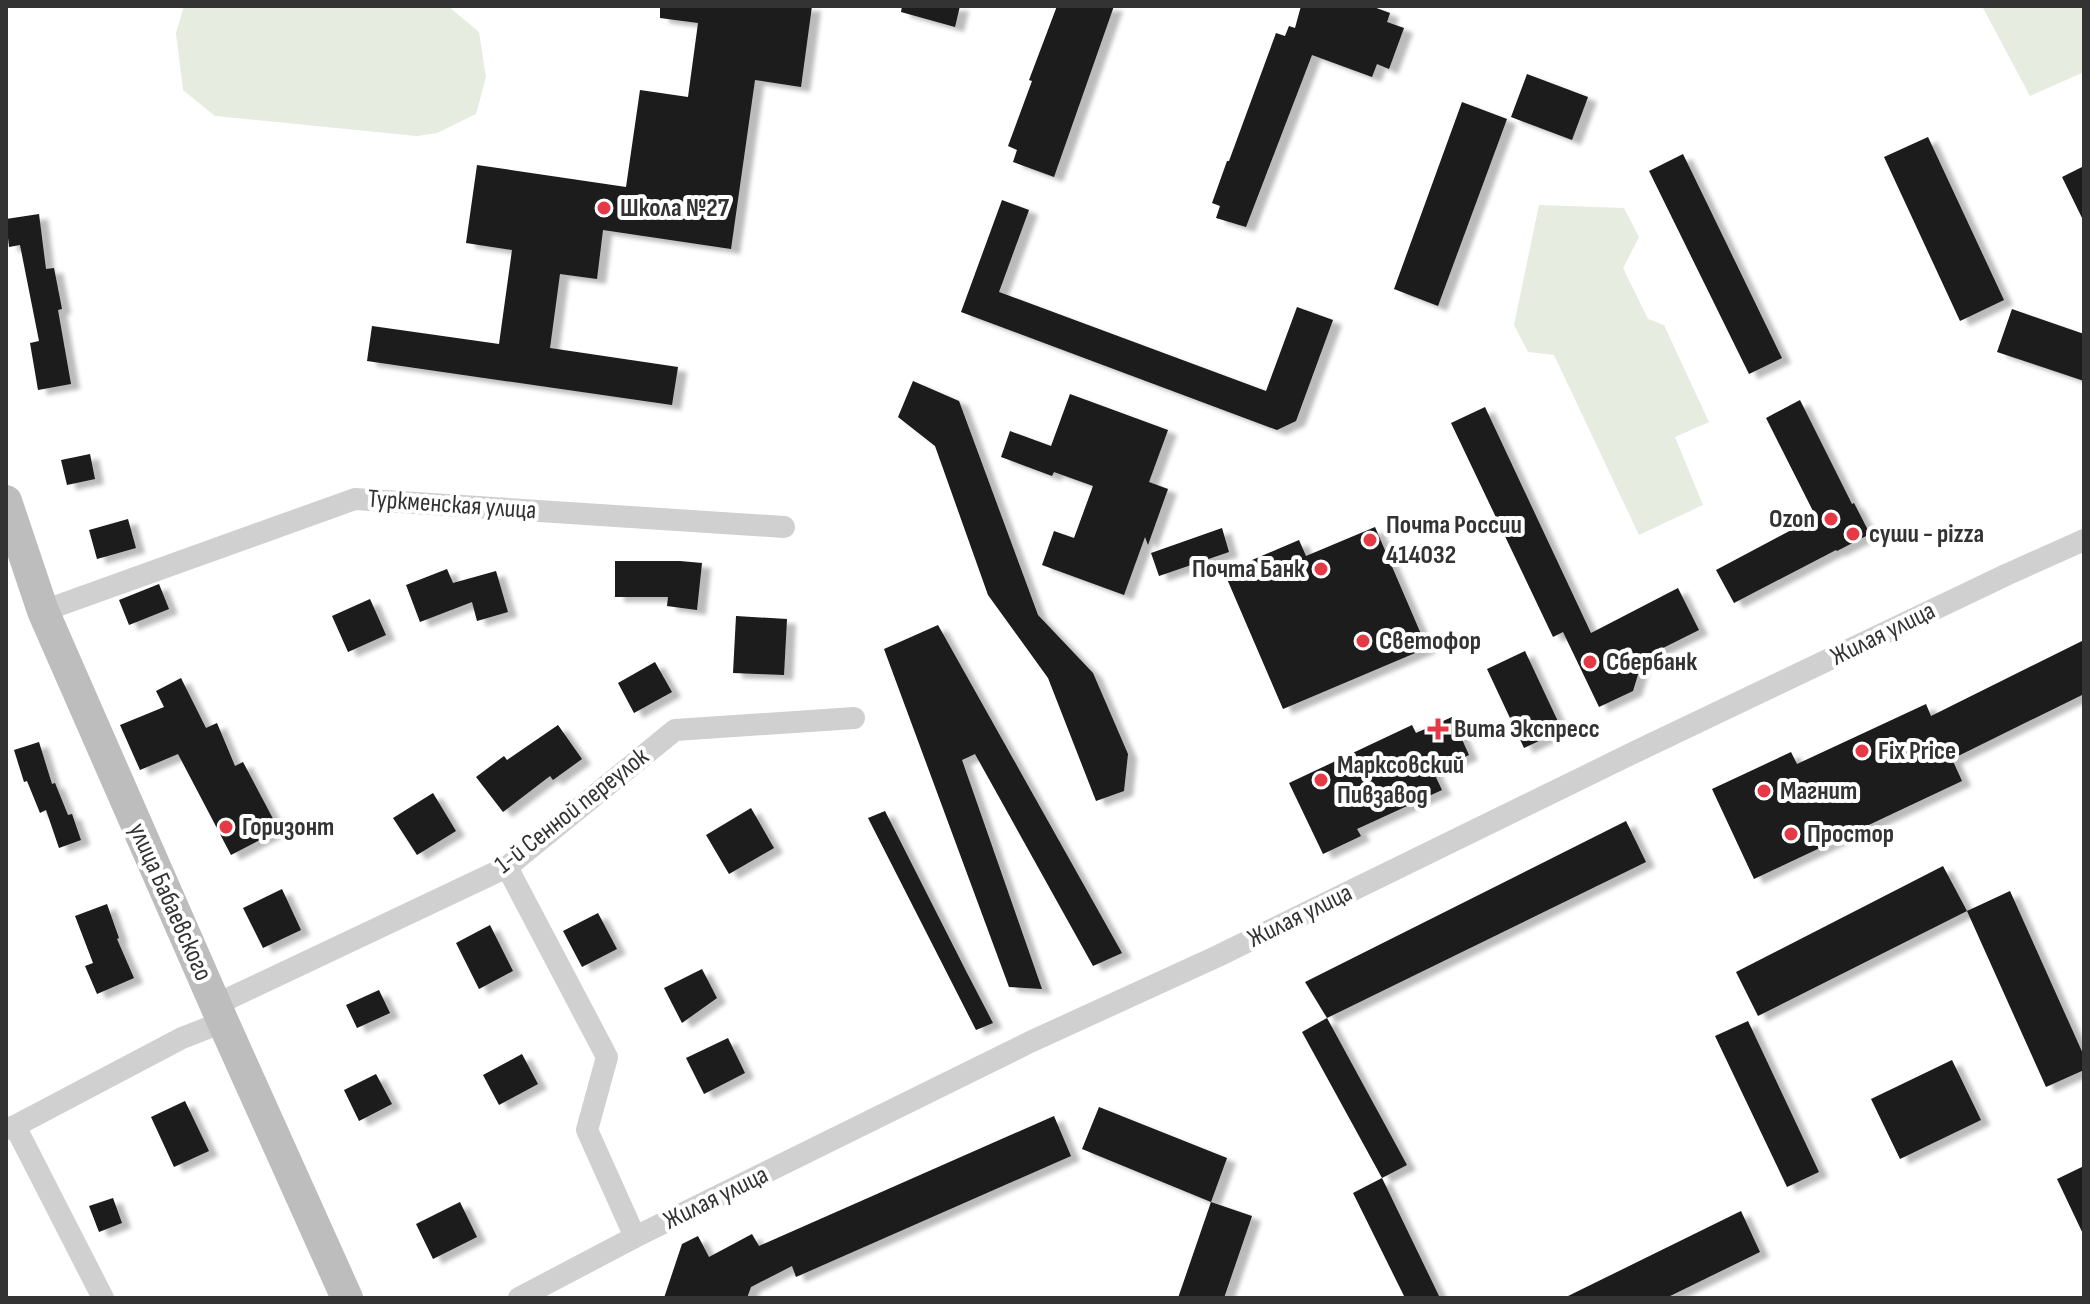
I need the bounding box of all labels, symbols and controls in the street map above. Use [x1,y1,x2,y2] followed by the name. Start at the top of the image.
[620,193,730,224] place label: Школа №27
[595,199,613,217] marker: Школа №27
[367,484,537,526] street label: Туркменская улица
[1769,504,1815,535] place label: Ozon
[1386,510,1522,571] place label: Почта России 414032
[1822,510,1840,528] marker: Ozon
[1869,519,1984,550] place label: суши - pizza
[1844,525,1862,543] marker: суши - pizza
[1361,531,1379,549] marker: Почта России 414032
[1192,554,1305,585] place label: Почта Банк
[1312,560,1330,578] marker: Почта Банк
[1826,595,1940,673] street label: Жилая улица
[1379,626,1481,657] place label: Светофор
[1354,632,1372,650] marker: Светофор
[1606,647,1697,678] place label: Сбербанк
[1581,653,1599,671] marker: Сбербанк
[1454,714,1600,745] place label: Вита Экспресс
[1429,720,1447,738] marker: Вита Экспресс
[1878,736,1956,767] place label: Fix Price
[489,741,655,881] street label: 1-й Сенной переулок
[1853,742,1871,760] marker: Fix Price
[1337,750,1464,811] place label: Марксовский Пивзавод
[1312,771,1330,789] marker: Марксовский Пивзавод
[1780,776,1857,807] place label: Магнит
[1755,782,1773,800] marker: Магнит
[242,812,334,843] place label: Горизонт
[121,818,219,986] street label: улица Бабаевского
[217,818,235,836] marker: Горизонт
[1807,819,1894,850] place label: Простор
[1782,825,1800,843] marker: Простор
[1243,877,1357,955] street label: Жилая улица
[659,1159,773,1237] street label: Жилая улица

